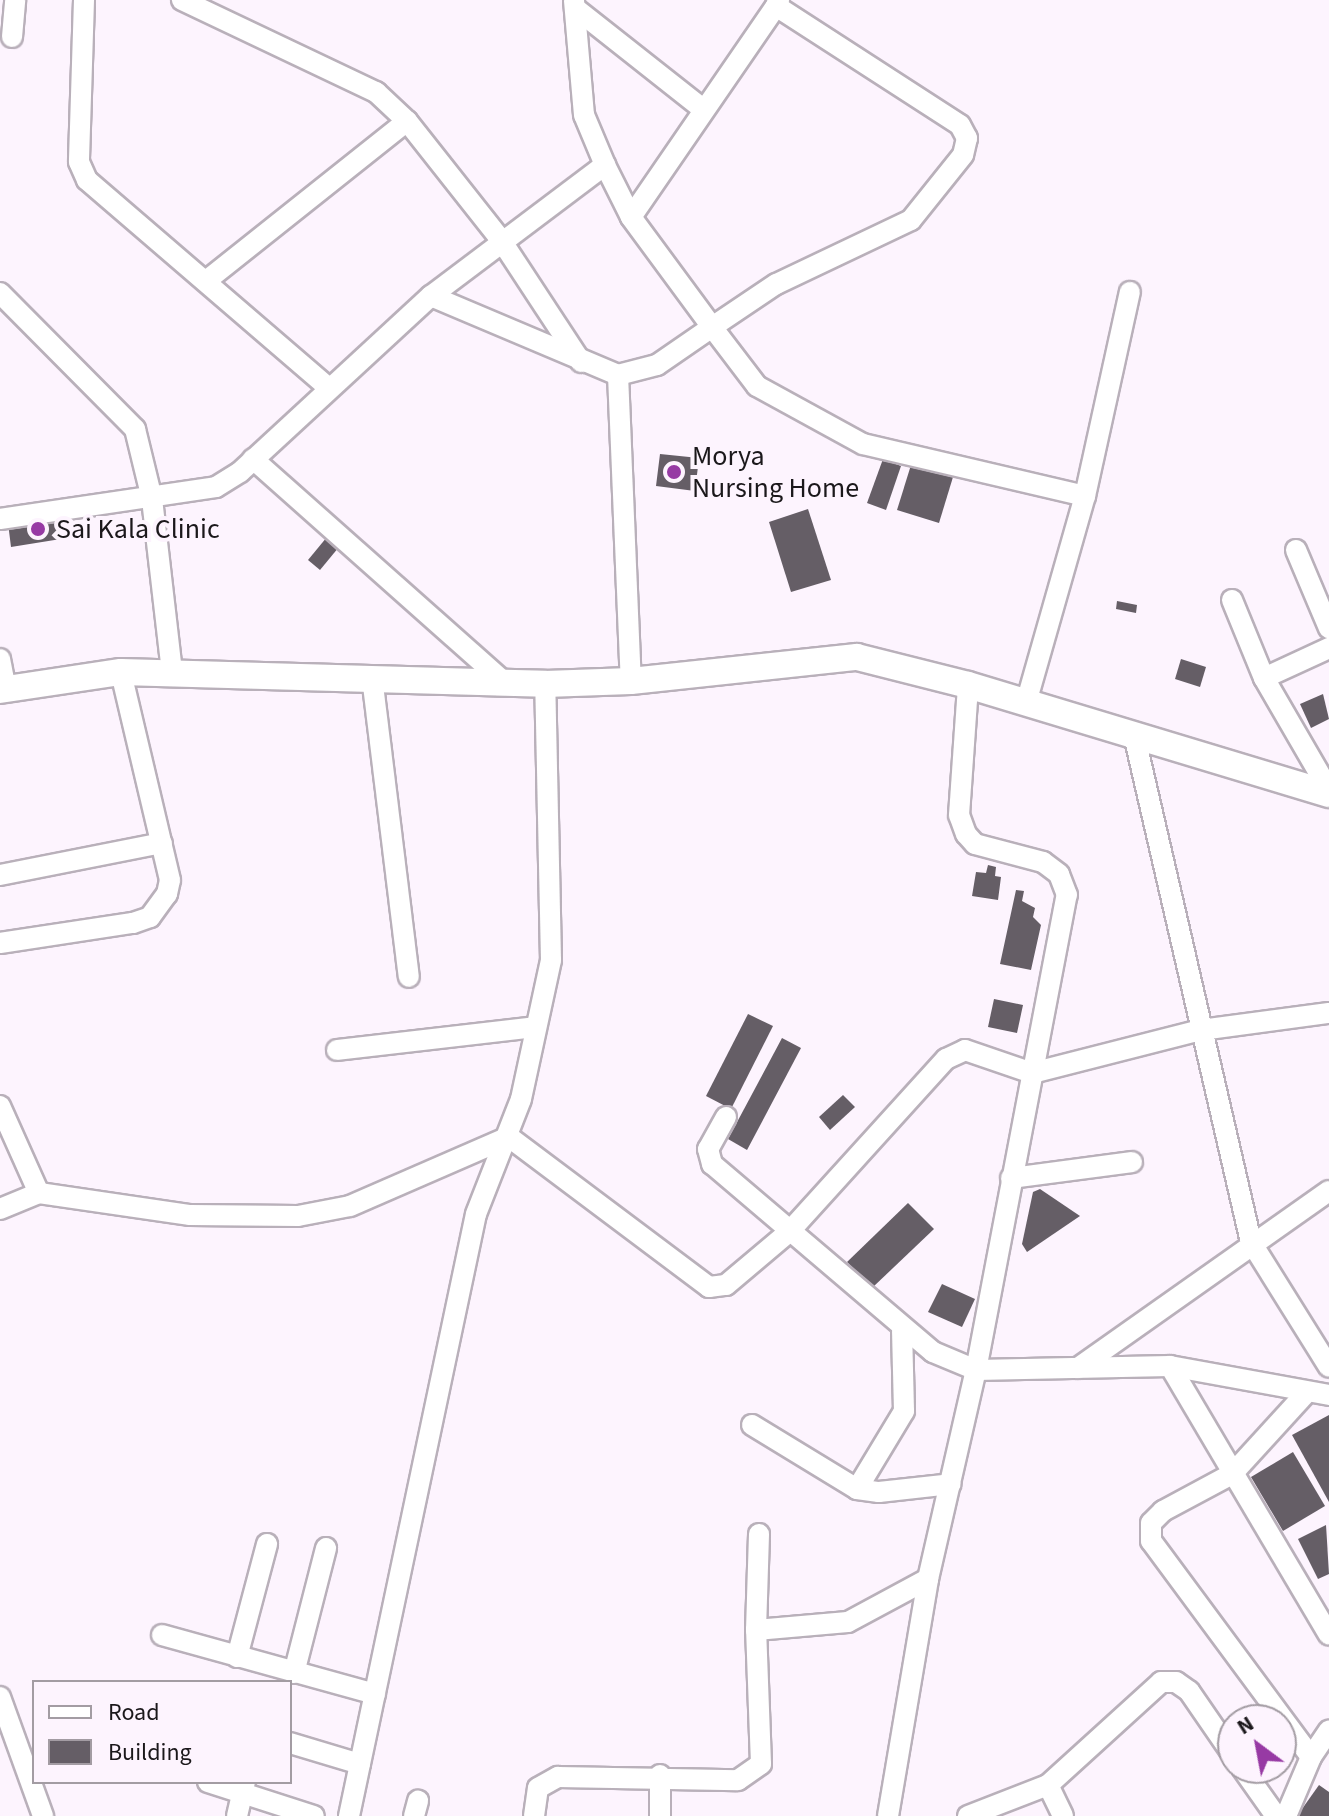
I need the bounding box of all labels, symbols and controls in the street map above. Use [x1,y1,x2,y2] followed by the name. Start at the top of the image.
[692,439,859,505] place label: Morya Nursing Home
[663,461,685,483] marker: Morya Nursing Home
[56,512,220,546] place label: Sai Kala Clinic
[27,518,49,540] marker: Sai Kala Clinic
[32,1680,292,1784] legend
[108,1695,160,1730] text: Road
[1217,1704,1297,1784] north arrow
[1231,1708,1260,1743] text: N
[108,1735,192,1770] text: Building

